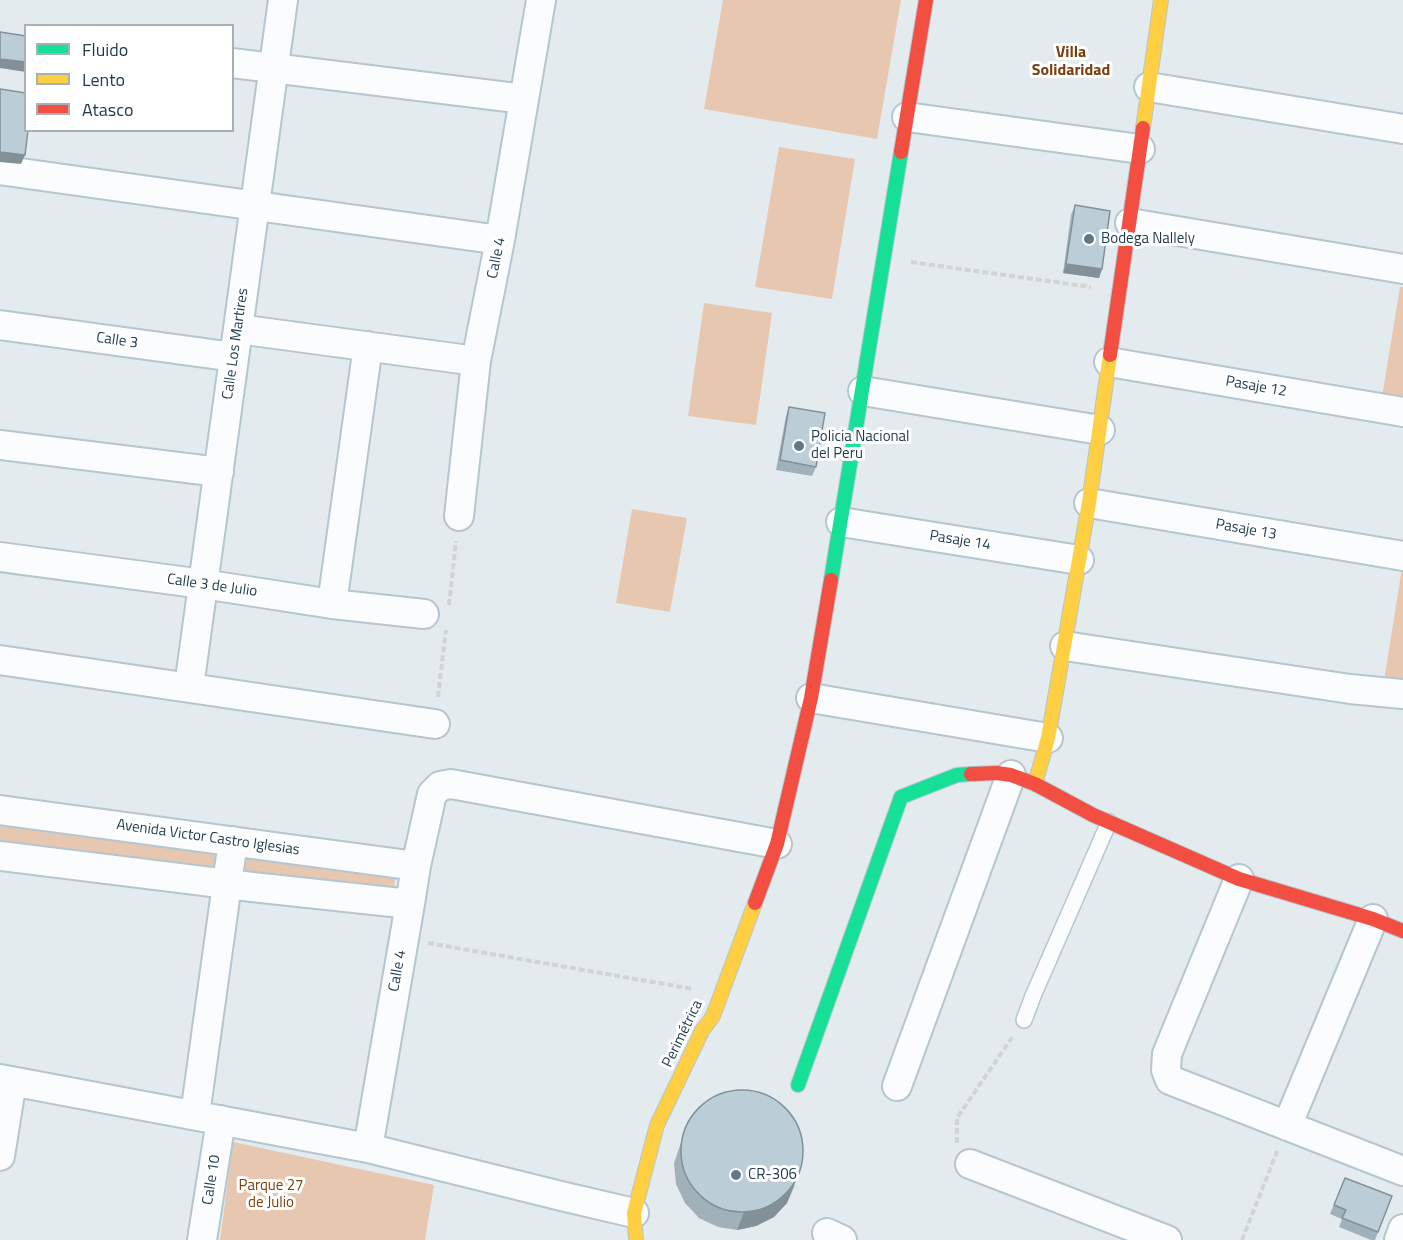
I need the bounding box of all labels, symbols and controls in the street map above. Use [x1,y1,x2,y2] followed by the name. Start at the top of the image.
[24,24,234,132] legend
[82,36,128,63] text: Fluido
[1032,43,1110,81] district label: Villa Solidaridad
[82,66,125,93] text: Lento
[82,96,133,123] text: Atasco
[1101,230,1195,248] place label: Bodega Nallely
[1082,232,1096,246] marker: Bodega Nallely
[484,236,510,280] street label: Calle 4
[219,287,253,401] street label: Calle Los Martires
[95,329,139,353] street label: Calle 3
[1224,373,1288,401] street label: Pasaje 12
[811,428,910,463] place label: Policia Nacional del Peru
[792,439,806,453] marker: Policia Nacional del Peru
[1214,516,1278,544] street label: Pasaje 13
[928,527,992,555] street label: Pasaje 14
[166,571,258,601] street label: Calle 3 de Julio
[115,816,301,860] street label: Avenida Victor Castro Iglesias
[386,949,410,993] street label: Calle 4
[659,997,707,1071] street label: Perimétrica
[199,1154,225,1206] street label: Calle 10
[748,1166,797,1184] place label: CR-306
[729,1168,743,1182] marker: CR-306
[239,1177,303,1212] park label: Parque 27 de Julio

